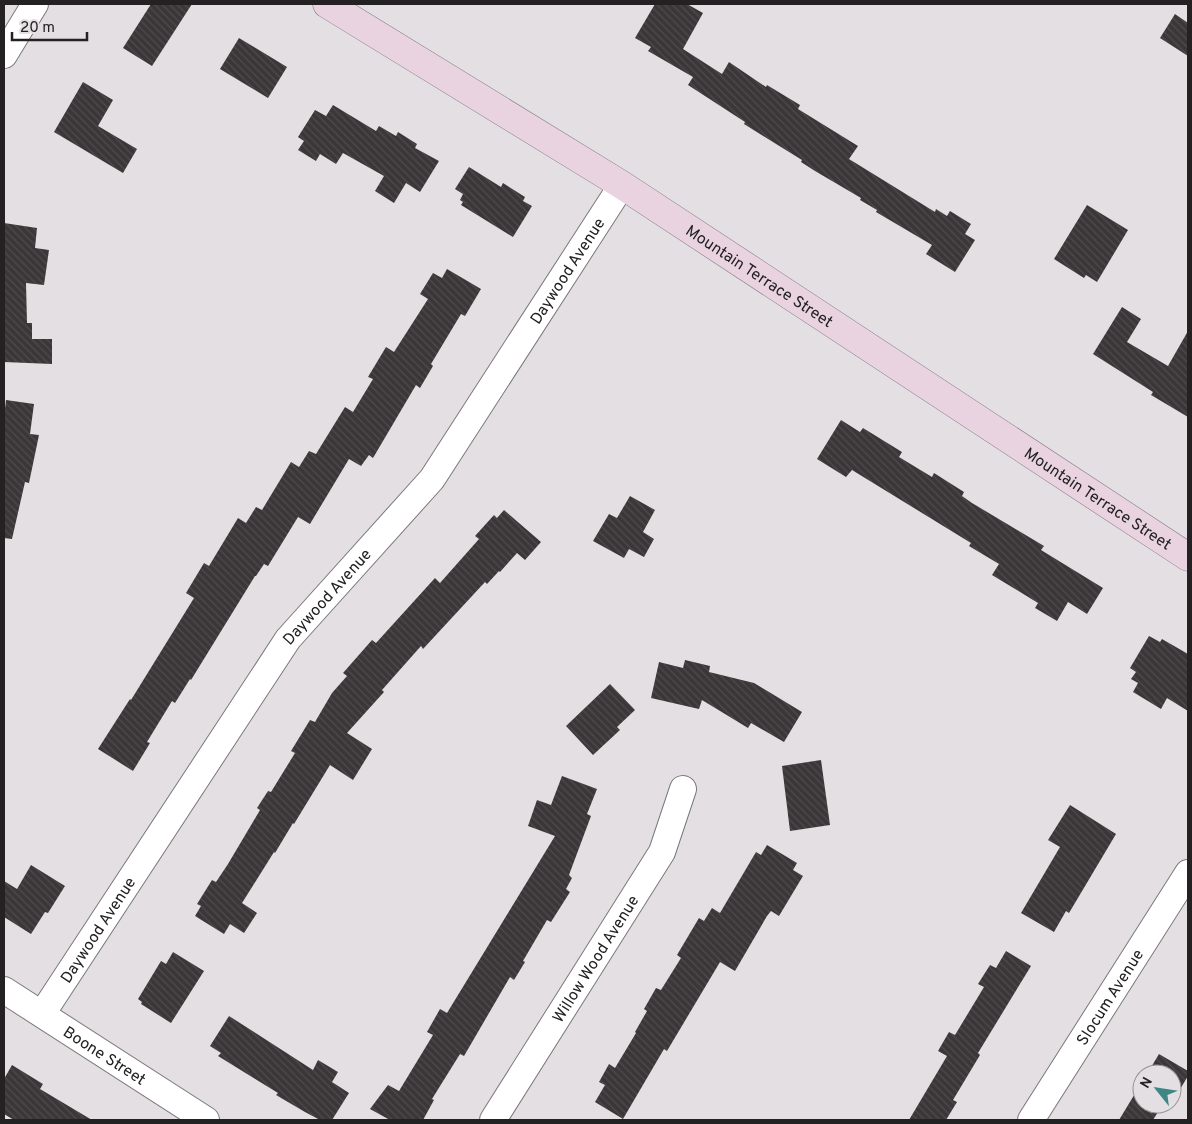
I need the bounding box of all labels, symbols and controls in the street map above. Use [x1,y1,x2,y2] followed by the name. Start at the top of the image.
[12,10,88,42] scale bar
[20,19,55,38] text: 20 m
[527,215,610,329] street label: Daywood Avenue
[681,222,836,333] street label: Mountain Terrace Street
[1020,444,1175,555] street label: Mountain Terrace Street
[279,545,376,650] street label: Daywood Avenue
[57,874,141,987] street label: Daywood Avenue
[549,892,644,1027] street label: Willow Wood Avenue
[1073,946,1149,1050] street label: Slocum Avenue
[59,1023,149,1091] street label: Boone Street
[1132,1064,1182,1114] north arrow
[1137,1075,1157,1092] text: N

